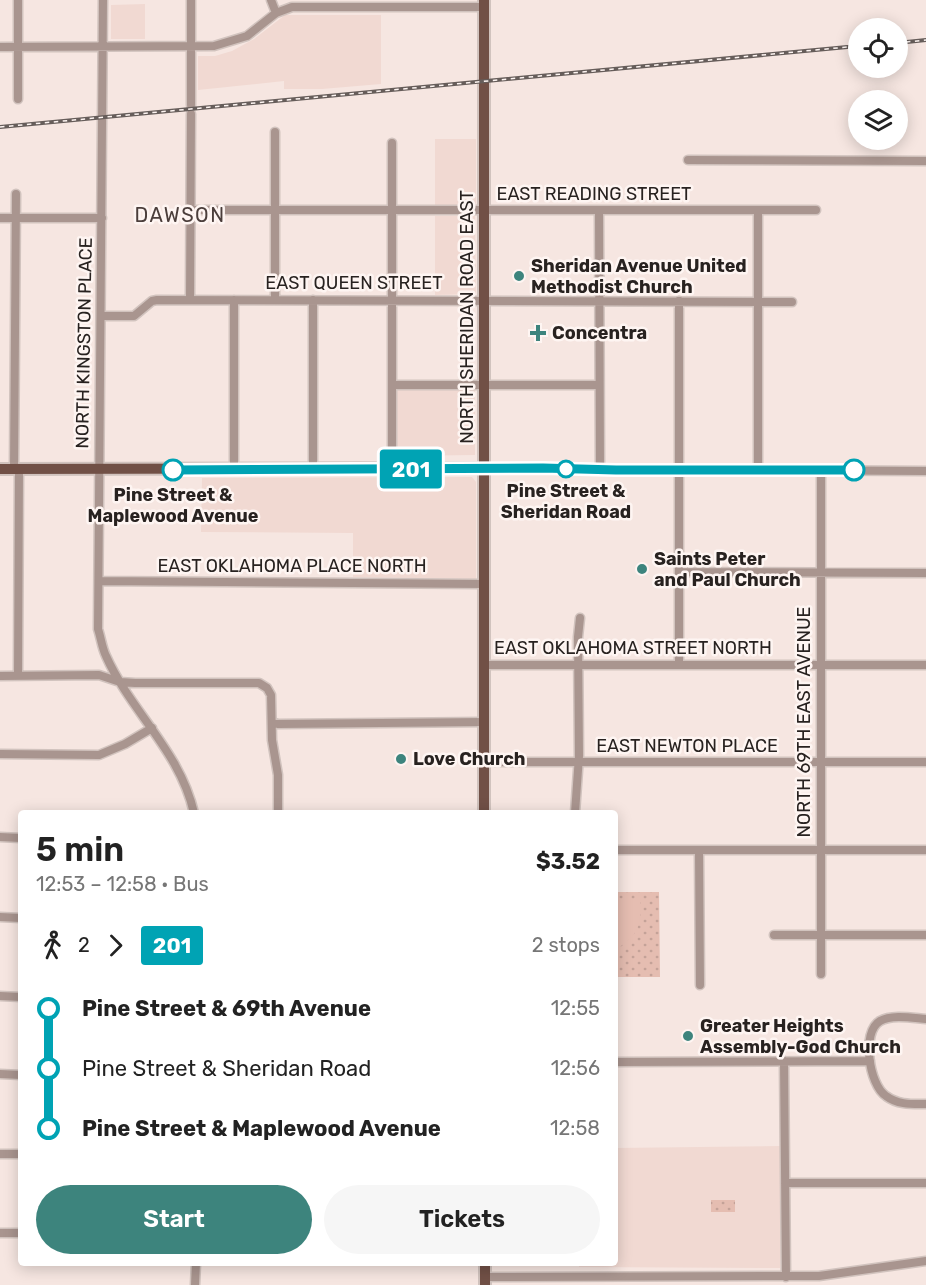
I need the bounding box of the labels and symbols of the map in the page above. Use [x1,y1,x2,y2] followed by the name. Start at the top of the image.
[497,183,691,205] street label: EAST READING STREET
[456,190,478,444] street label: NORTH SHERIDAN ROAD EAST
[134,203,226,227] district label: DAWSON
[71,237,97,449] street label: NORTH KINGSTON PLACE
[531,255,747,298] place label: Sheridan Avenue United Methodist Church
[512,269,526,283] marker: Sheridan Avenue United Methodist Church
[265,272,443,294] street label: EAST QUEEN STREET
[552,322,647,344] place label: Concentra
[529,324,547,342] marker: Concentra
[376,450,446,488] line badge: 201
[162,459,184,481] marker: Pine Street & Maplewood Avenue
[843,459,865,481] unlabelled marker
[557,460,575,478] marker: Pine Street & Sheridan Road
[501,480,631,523] place label: Pine Street & Sheridan Road
[87,484,259,527] place label: Pine Street & Maplewood Avenue
[654,548,801,591] place label: Saints Peter and Paul Church
[157,555,427,577] street label: EAST OKLAHOMA PLACE NORTH
[635,562,649,576] marker: Saints Peter and Paul Church
[793,607,815,837] street label: NORTH 69TH EAST AVENUE
[494,637,772,659] street label: EAST OKLAHOMA STREET NORTH
[596,735,778,757] street label: EAST NEWTON PLACE
[413,748,525,770] place label: Love Church
[394,752,408,766] marker: Love Church
[700,1015,901,1058] place label: Greater Heights Assembly-God Church
[681,1029,695,1043] marker: Greater Heights Assembly-God Church

